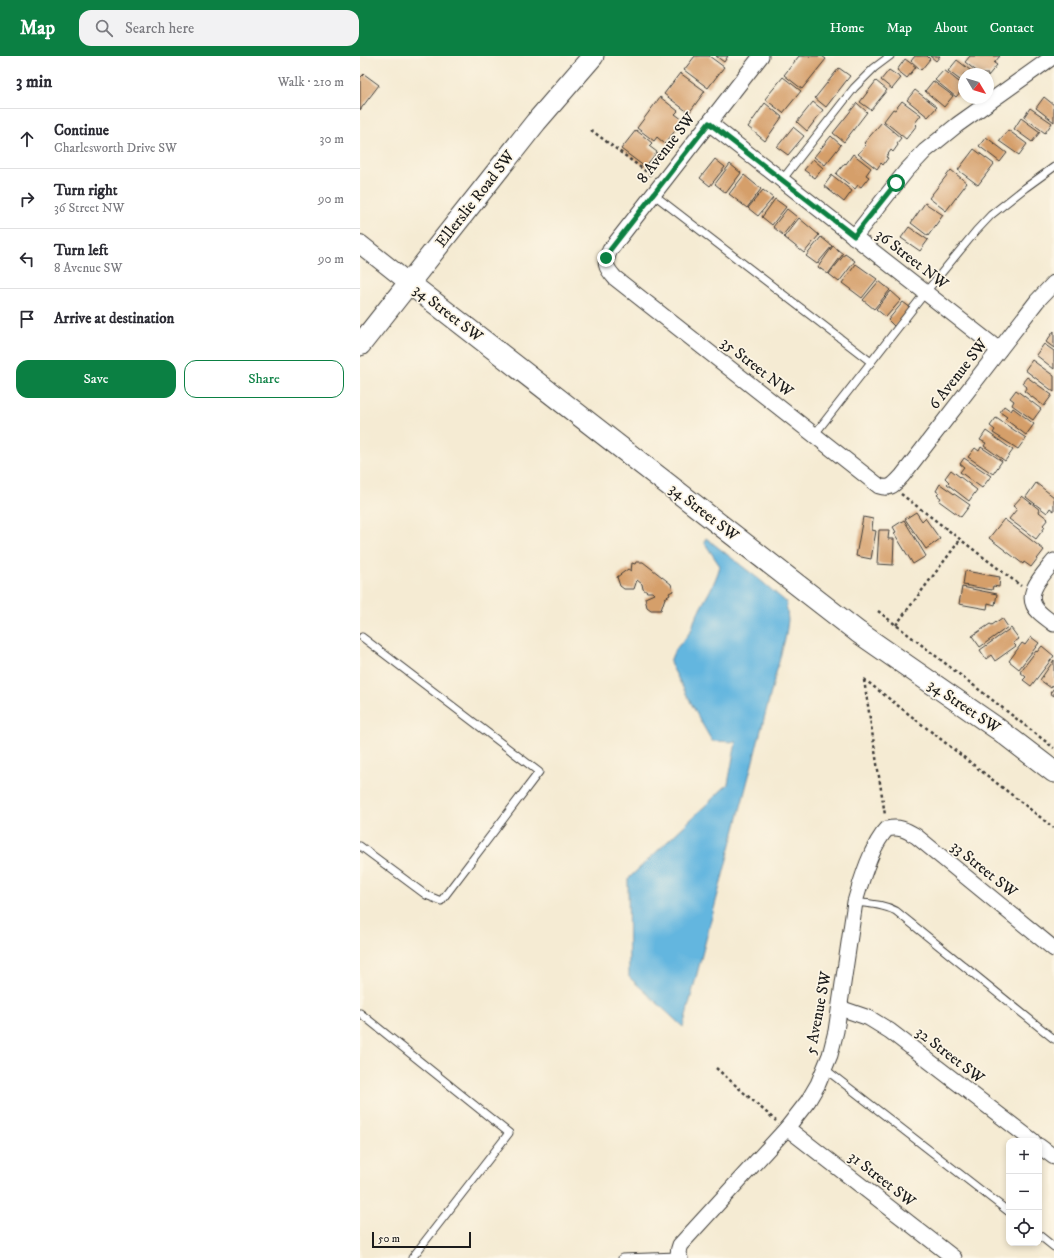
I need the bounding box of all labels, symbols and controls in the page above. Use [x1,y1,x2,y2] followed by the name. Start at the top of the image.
[79,10,359,46] search box
[20,17,55,40] text: Map
[93,17,115,39] icon: search
[125,19,194,38] text: Search here
[830,19,864,37] text: Home
[886,19,912,37] text: Map
[934,19,968,37] text: About
[990,19,1034,37] text: Contact
[958,68,994,104] north arrow
[16,71,52,93] text: 3 min
[278,74,344,90] text: Walk · 210 m
[632,108,700,187] street label: 8 Avenue SW
[54,121,109,140] text: Continue
[16,128,38,150] icon: ahead
[320,131,344,147] text: 30 m
[54,140,177,156] text: Charlesworth Drive SW
[431,146,519,251] street label: Ellerslie Road SW
[887,174,905,192] route start
[54,181,117,200] text: Turn right
[16,188,38,210] icon: right
[318,191,344,207] text: 90 m
[54,200,125,216] text: 36 Street NW
[872,224,953,294] street label: 36 Street NW
[54,241,108,260] text: Turn left
[16,248,38,270] icon: left
[597,249,615,267] route end
[318,251,344,267] text: 90 m
[54,260,122,276] text: 8 Avenue SW
[409,280,487,347] street label: 34 Street SW
[16,308,38,330] icon: arrive
[54,309,174,328] text: Arrive at destination
[717,333,797,402] street label: 35 Street NW
[924,334,992,413] street label: 6 Avenue SW
[16,360,176,398] button: Save
[184,360,344,398] button: Share
[665,479,743,546] street label: 34 Street SW
[924,675,1004,738] street label: 34 Street SW
[947,836,1022,902] street label: 33 Street SW
[800,970,836,1056] street label: 5 Avenue SW
[912,1022,989,1088] street label: 32 Street SW
[1006,1138,1042,1246] map controls
[1006,1138,1042,1174] button: +
[844,1147,920,1212] street label: 31 Street SW
[1006,1174,1042,1210] button: −
[1006,1210,1042,1246] button: locate
[372,1230,471,1249] scale bar
[378,1232,400,1246] text: 50 m

